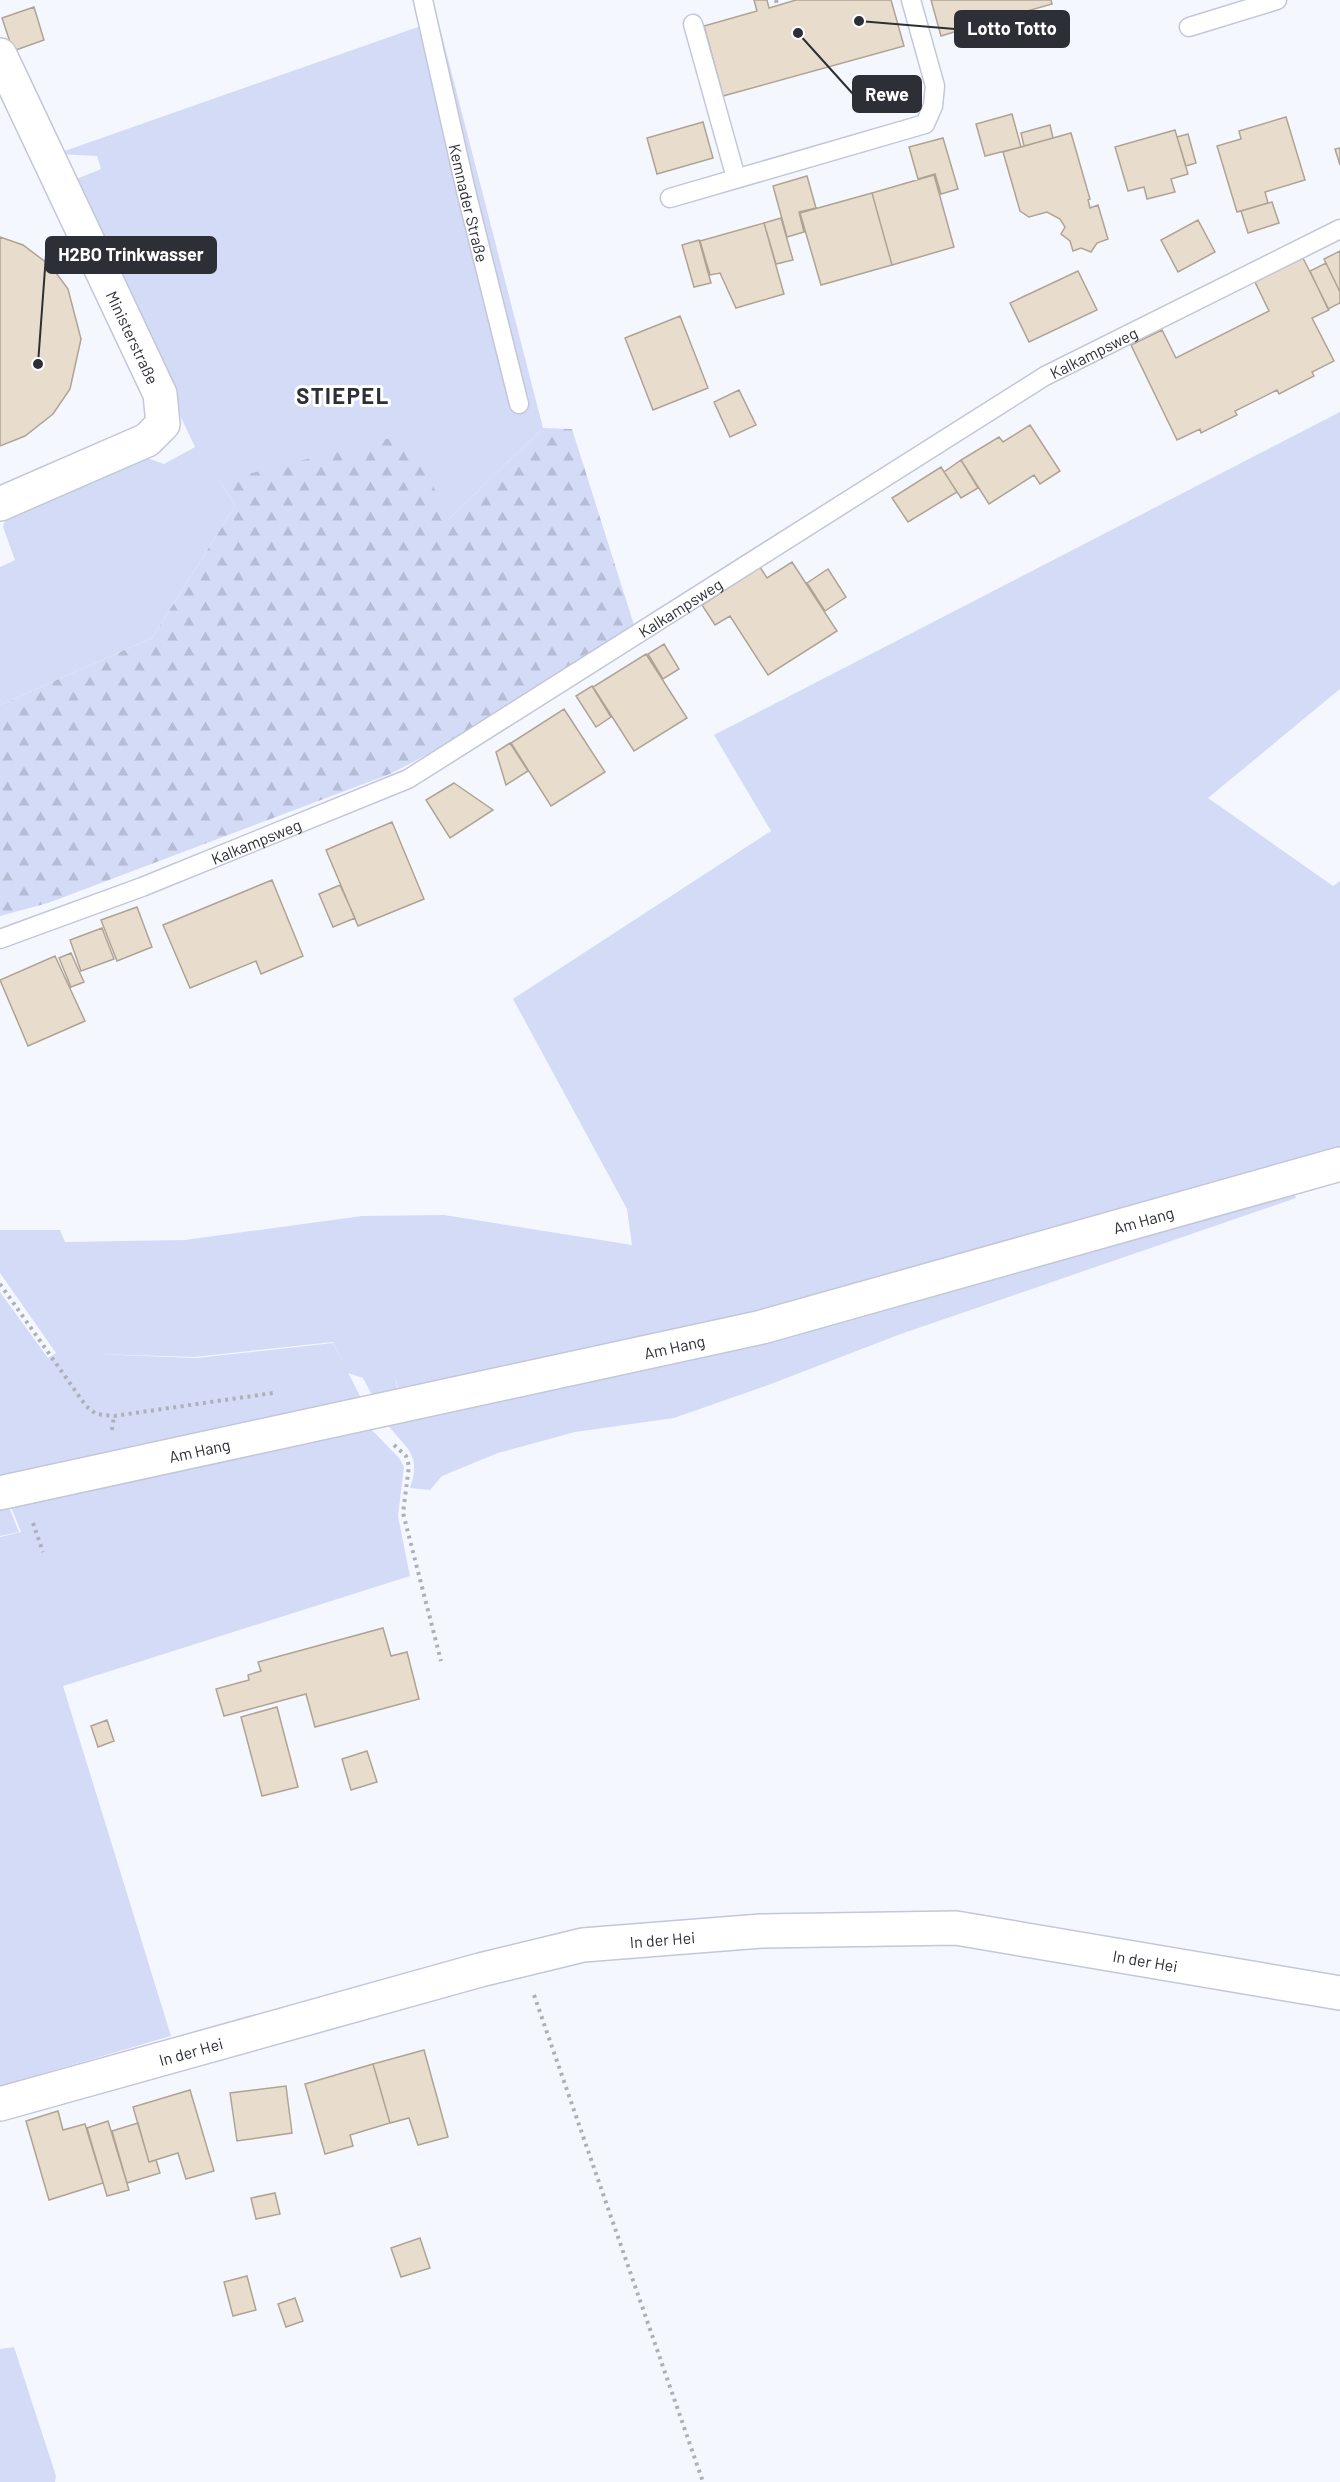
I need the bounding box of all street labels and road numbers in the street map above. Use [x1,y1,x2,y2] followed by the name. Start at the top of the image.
[446,142,493,264] street label: Kemnader Straße
[103,288,163,387] street label: Ministerstraße
[1046,322,1140,382] street label: Kalkampsweg
[634,573,725,641] street label: Kalkampsweg
[208,814,304,868] street label: Kalkampsweg
[1111,1202,1176,1237] street label: Am Hang
[642,1330,706,1362] street label: Am Hang
[167,1434,232,1465] street label: Am Hang
[629,1927,696,1951] street label: In der Hei
[1112,1945,1179,1975] street label: In der Hei
[157,2033,225,2069] street label: In der Hei

